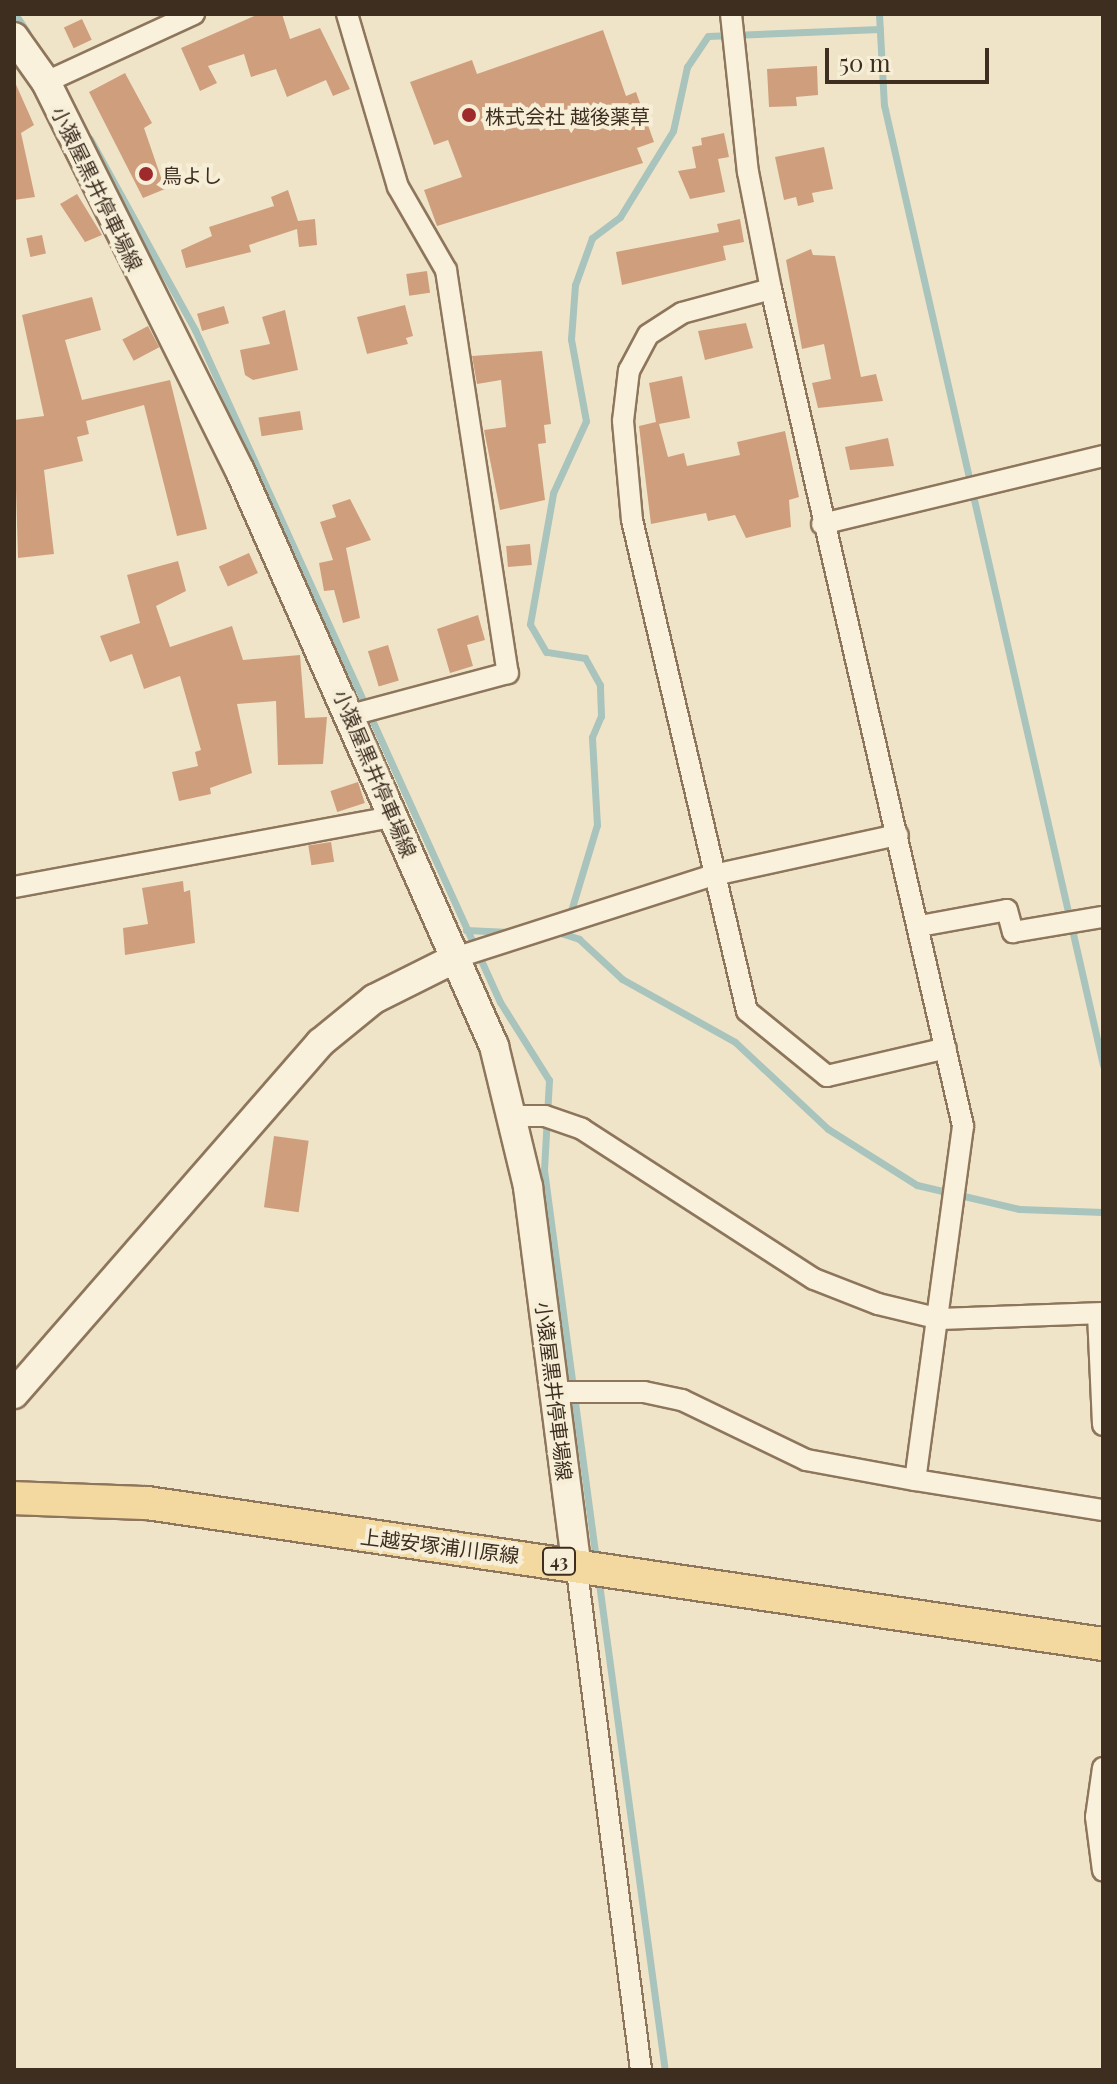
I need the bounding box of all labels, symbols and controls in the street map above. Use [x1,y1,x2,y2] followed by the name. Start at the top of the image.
[829,32,993,82] scale bar
[839,46,891,78] text: 50 m
[48,102,148,274] street label: 小猿屋黒井停車場線
[485,103,650,127] place label: 株式会社 越後薬草
[460,106,478,124] marker: 株式会社 越後薬草
[162,162,222,186] place label: 鳥よし
[137,165,155,183] marker: 鳥よし
[330,685,422,861] street label: 小猿屋黒井停車場線
[532,1300,578,1482] street label: 小猿屋黒井停車場線
[359,1523,521,1567] street label: 上越安塚浦川原線
[541,1547,577,1575] road number: 43

